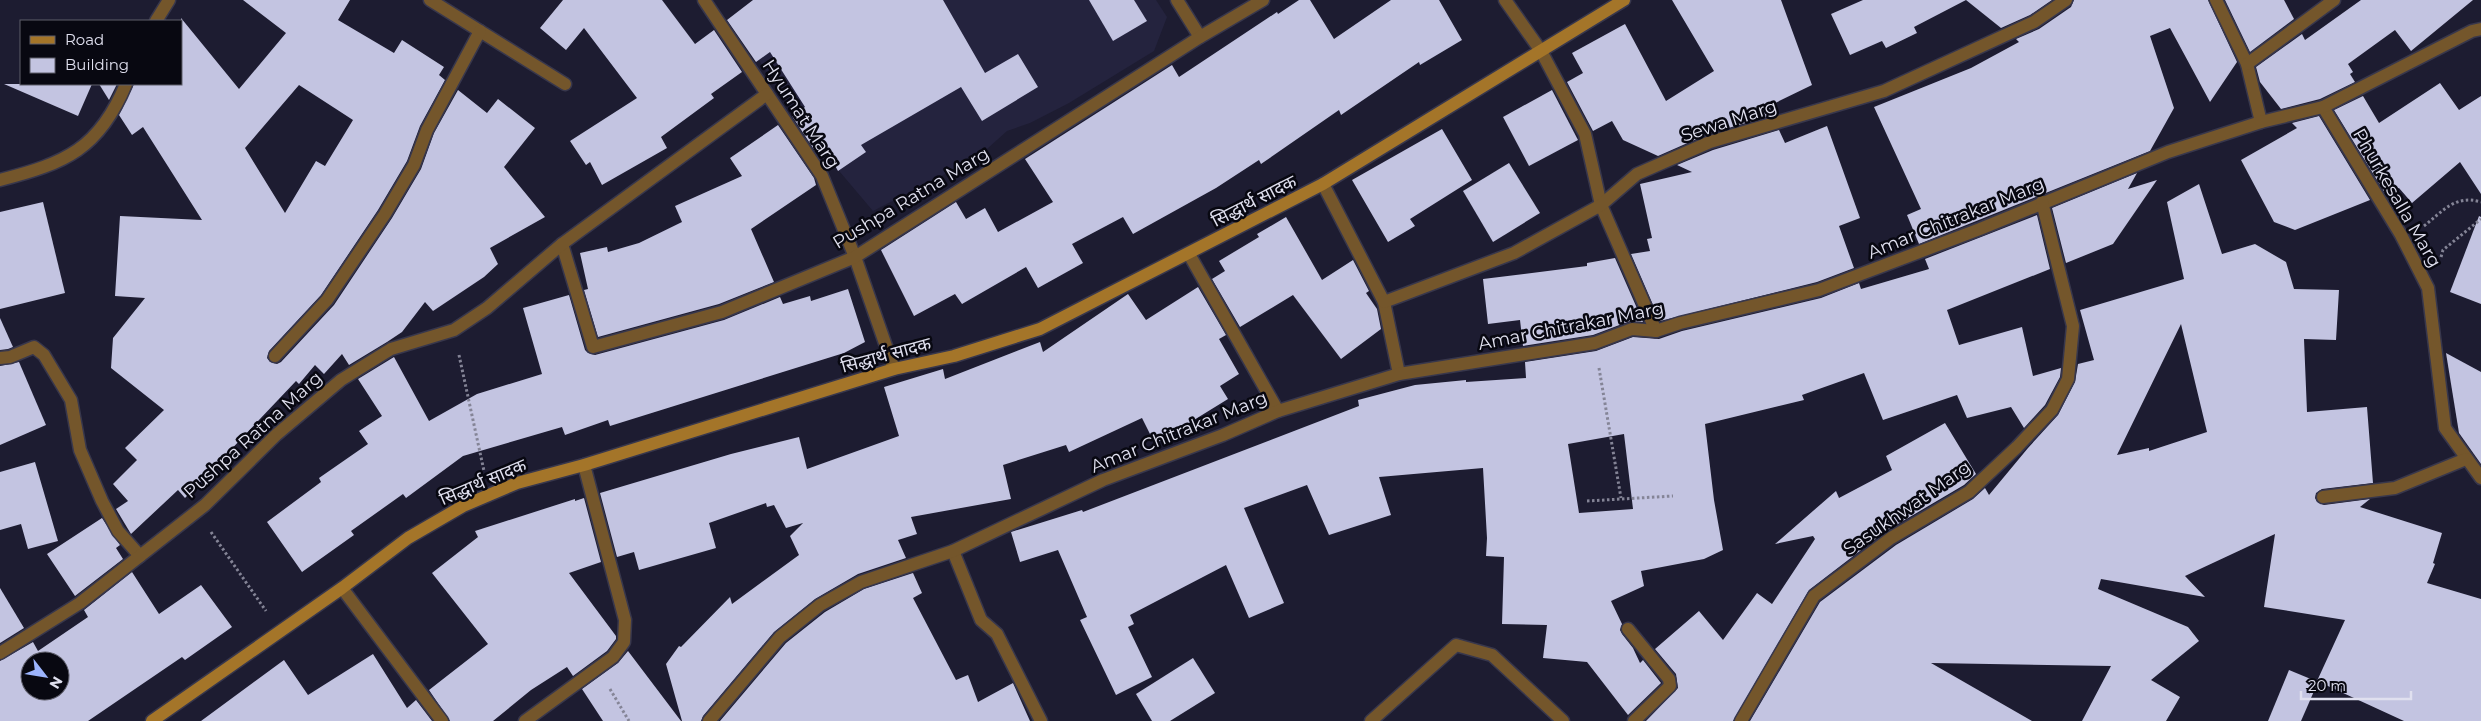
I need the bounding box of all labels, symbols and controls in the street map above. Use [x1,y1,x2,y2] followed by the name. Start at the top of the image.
[20,20,182,85] legend
[65,30,104,49] text: Road
[65,55,129,74] text: Building
[758,55,844,173] street label: Hyumat Marg
[1678,95,1780,147] street label: Sewa Marg
[2348,124,2446,272] street label: Phurkesalla Marg
[829,142,993,254] street label: Pushpa Ratna Marg
[1208,170,1301,232] street label: सिद्धार्थ सादक
[1864,172,2048,264] street label: Amar Chitrakar Marg
[1476,297,1666,355] street label: Amar Chitrakar Marg
[839,332,935,378] street label: सिद्धार्थ सादक
[179,367,327,503] street label: Pushpa Ratna Marg
[1087,386,1271,478] street label: Amar Chitrakar Marg
[436,453,531,510] street label: सिद्धार्थ सादक
[1839,456,1975,560] street label: Sasukhwat Marg
[20,651,70,701] north arrow
[2301,668,2411,700] scale bar
[46,673,67,692] text: N
[2308,676,2346,695] text: 20 m

